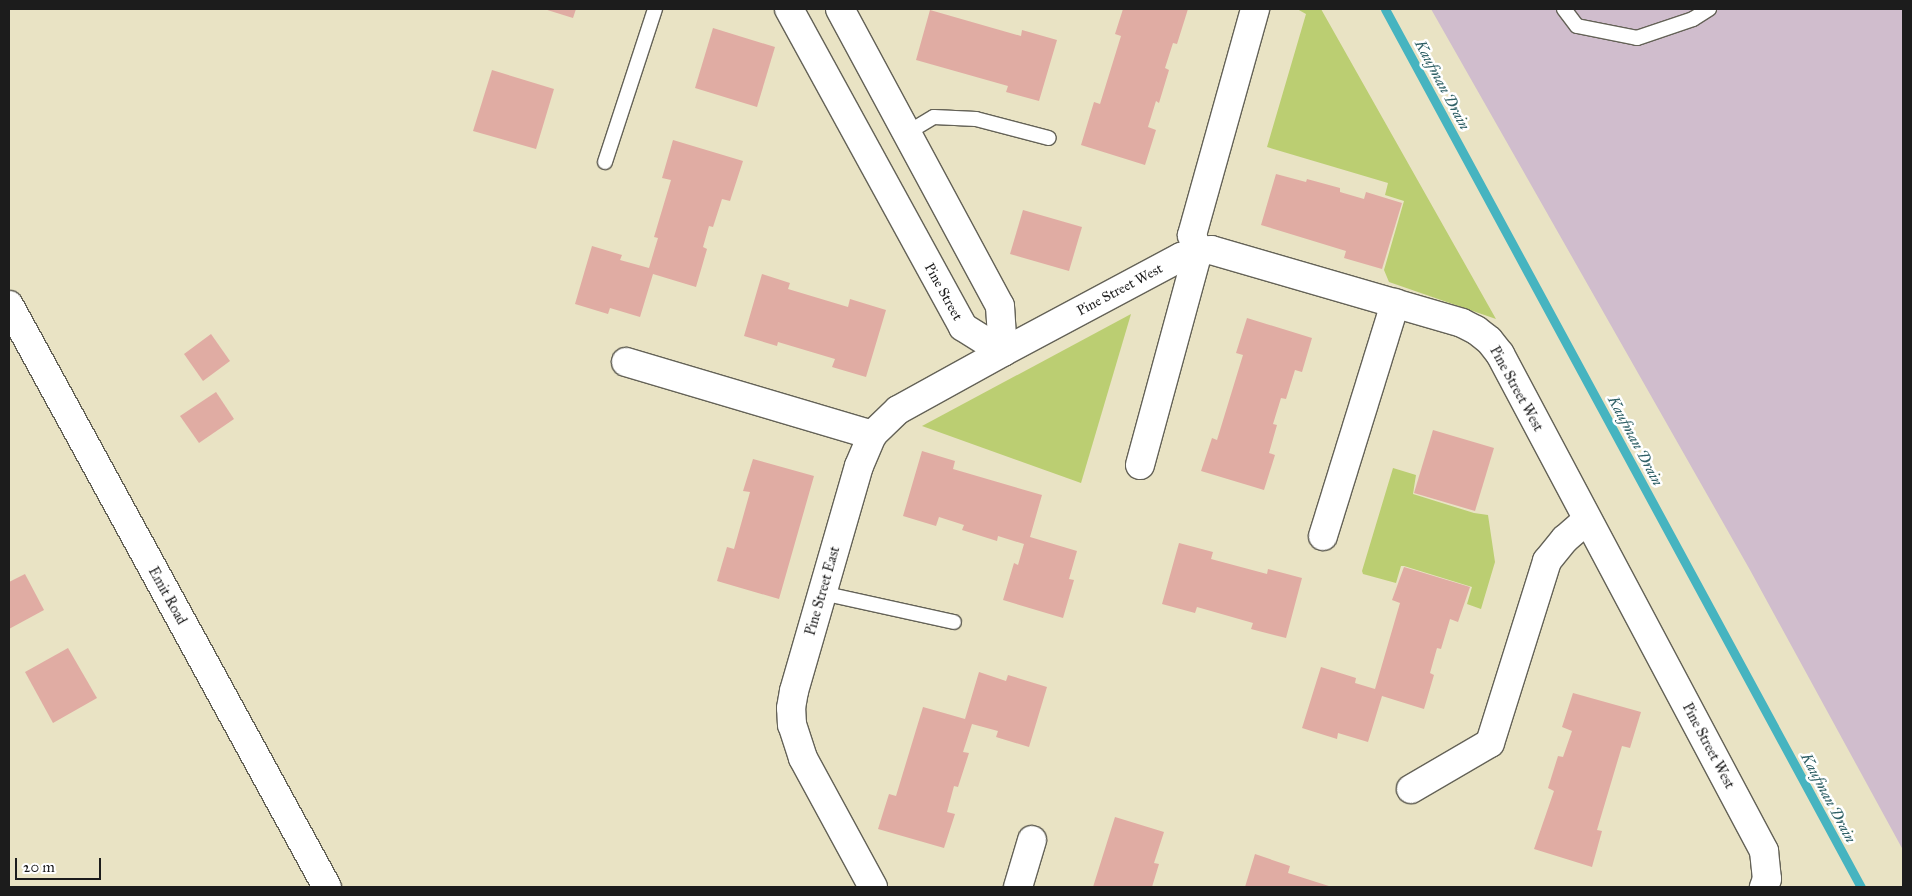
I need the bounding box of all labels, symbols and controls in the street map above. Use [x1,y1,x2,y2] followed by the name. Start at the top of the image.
[1411,37,1473,133] water label: Kaufman Drain
[920,260,966,324] street label: Pine Street
[1074,260,1166,320] street label: Pine Street West
[1486,344,1546,434] street label: Pine Street West
[1604,393,1666,489] water label: Kaufman Drain
[802,544,844,638] street label: Pine Street East
[144,564,190,628] street label: Emit Road
[1678,700,1738,792] street label: Pine Street West
[1797,750,1859,846] water label: Kaufman Drain
[18,848,104,880] scale bar
[23,858,55,876] text: 20 m

